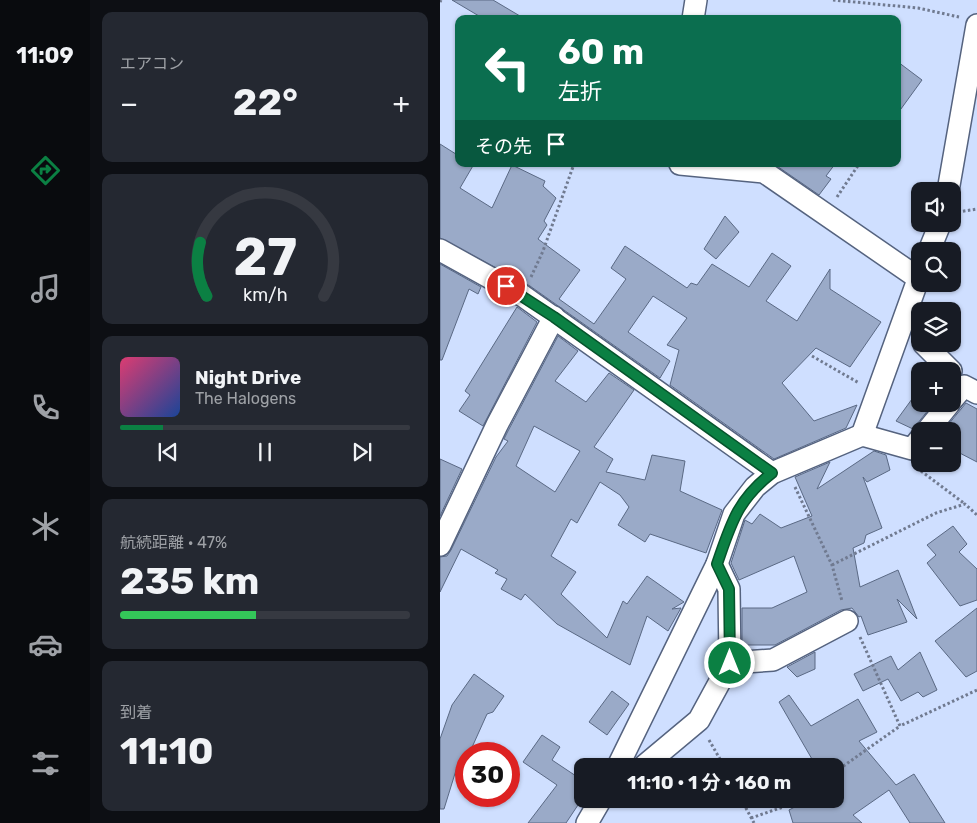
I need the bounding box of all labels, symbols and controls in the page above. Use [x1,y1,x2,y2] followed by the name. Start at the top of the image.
[558,31,644,73] text: 60 m
[475,35,540,100] icon: left
[16,42,74,69] text: 11:09
[120,54,184,73] text: エアコン
[558,78,602,105] text: 左折
[233,79,298,125] text: 22°
[120,87,138,120] text: −
[393,87,410,120] text: +
[542,130,570,158] icon: arrive
[475,135,532,158] text: その先
[28,153,63,188] icon: directions
[911,182,961,472] map controls
[911,182,961,232] button: sound
[233,226,297,288] text: 27
[911,242,961,292] button: search
[485,265,527,307] pin
[28,271,63,306] icon: music
[492,272,520,300] icon: arrive
[243,284,287,305] text: km/h
[911,302,961,352] button: layers
[911,362,961,412] button: +
[195,366,301,389] text: Night Drive
[195,389,296,408] text: The Halogens
[28,390,63,425] icon: phone
[911,422,961,472] button: −
[154,438,182,466] icon: previous
[251,438,279,466] icon: pause
[348,438,376,466] icon: next
[28,509,63,544] icon: climate
[120,533,227,552] text: 航続距離 · 47%
[120,558,259,604] text: 235 km
[28,627,63,662] icon: car
[703,636,755,688] position arrow
[120,703,152,722] text: 到着
[120,728,214,774] text: 11:10
[455,742,520,807] speed limit sign: 30
[28,746,63,781] icon: filters
[627,771,791,794] text: 11:10 · 1 分 · 160 m

